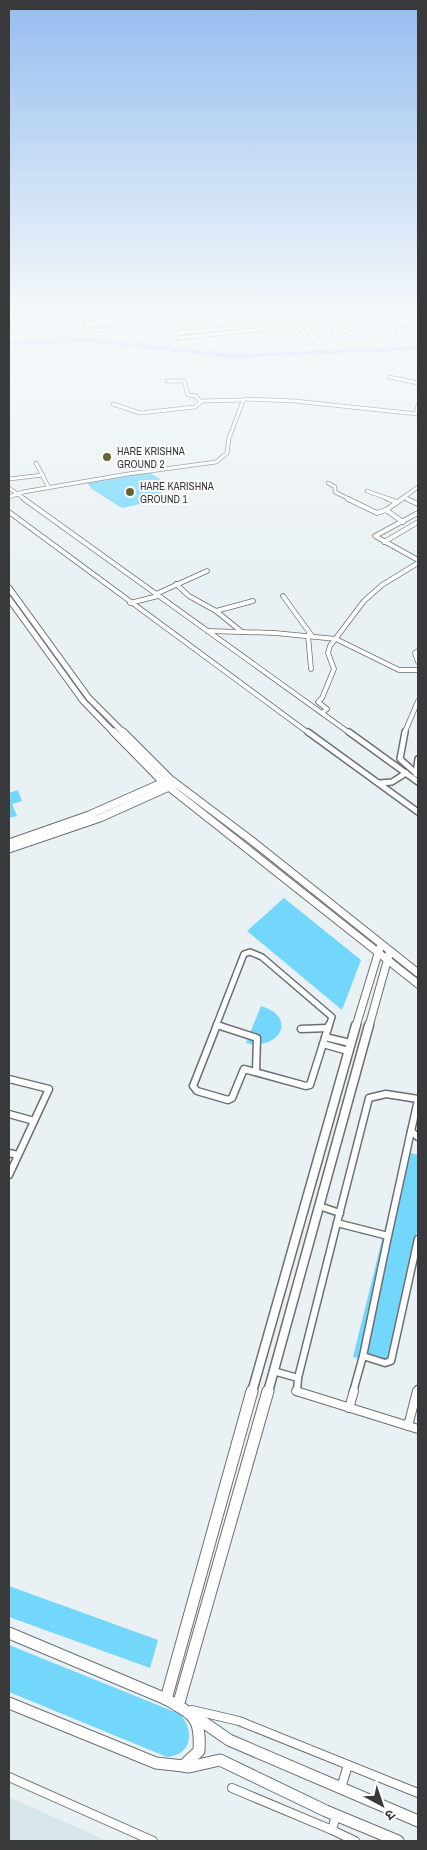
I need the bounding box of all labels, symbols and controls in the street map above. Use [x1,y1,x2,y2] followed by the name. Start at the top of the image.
[117,444,186,471] place label: HARE KRISHNA GROUND 2
[101,451,113,463] marker: HARE KRISHNA GROUND 2
[140,479,215,506] place label: HARE KARISHNA GROUND 1
[124,486,136,498] marker: HARE KARISHNA GROUND 1
[357,1780,407,1830] north arrow
[381,1805,399,1825] text: उ

